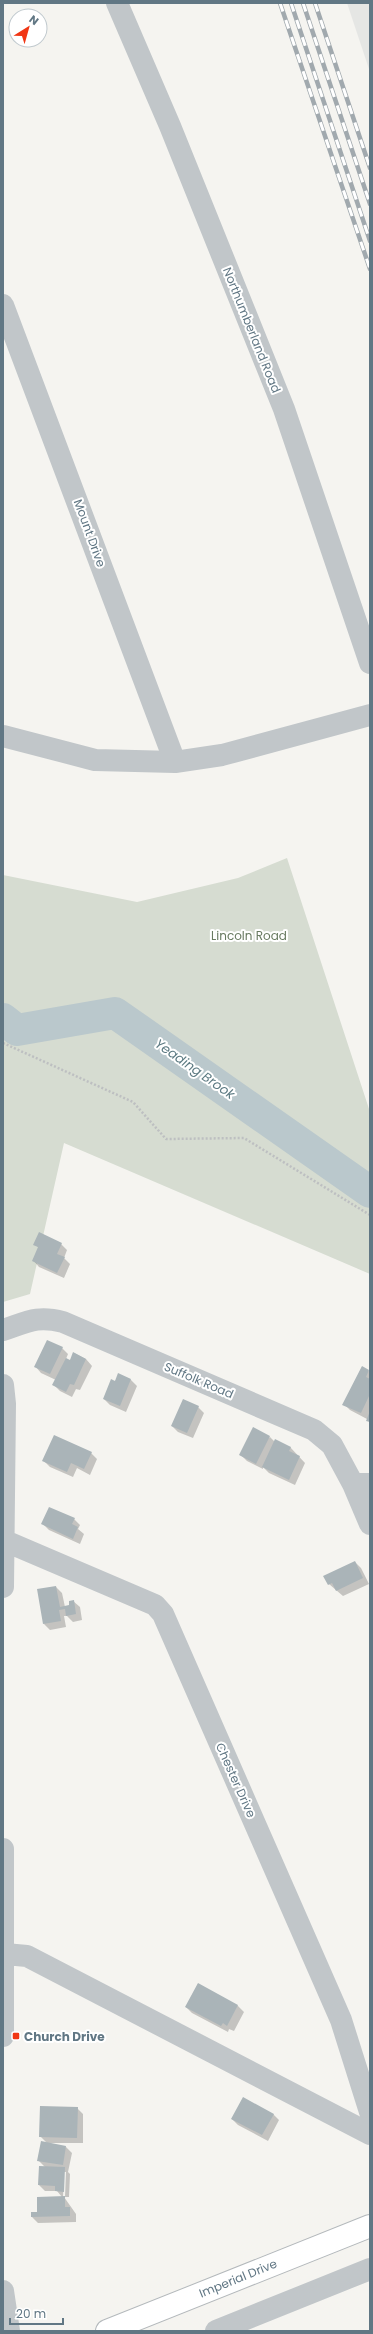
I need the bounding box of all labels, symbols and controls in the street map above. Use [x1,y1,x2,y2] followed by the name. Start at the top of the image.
[8,8,48,48] north arrow
[26,11,42,29] text: N
[219,265,285,395] street label: Northumberland Road
[70,497,110,569] street label: Mount Drive
[211,927,287,944] park label: Lincoln Road
[151,1034,240,1104] water label: Yeading Brook
[162,1358,236,1402] street label: Suffolk Road
[212,1740,260,1820] street label: Chester Drive
[24,2028,105,2045] place label: Church Drive
[11,2031,21,2041] marker: Church Drive
[196,2255,280,2301] street label: Imperial Drive
[10,2300,63,2326] scale bar
[16,2305,46,2322] text: 20 m

